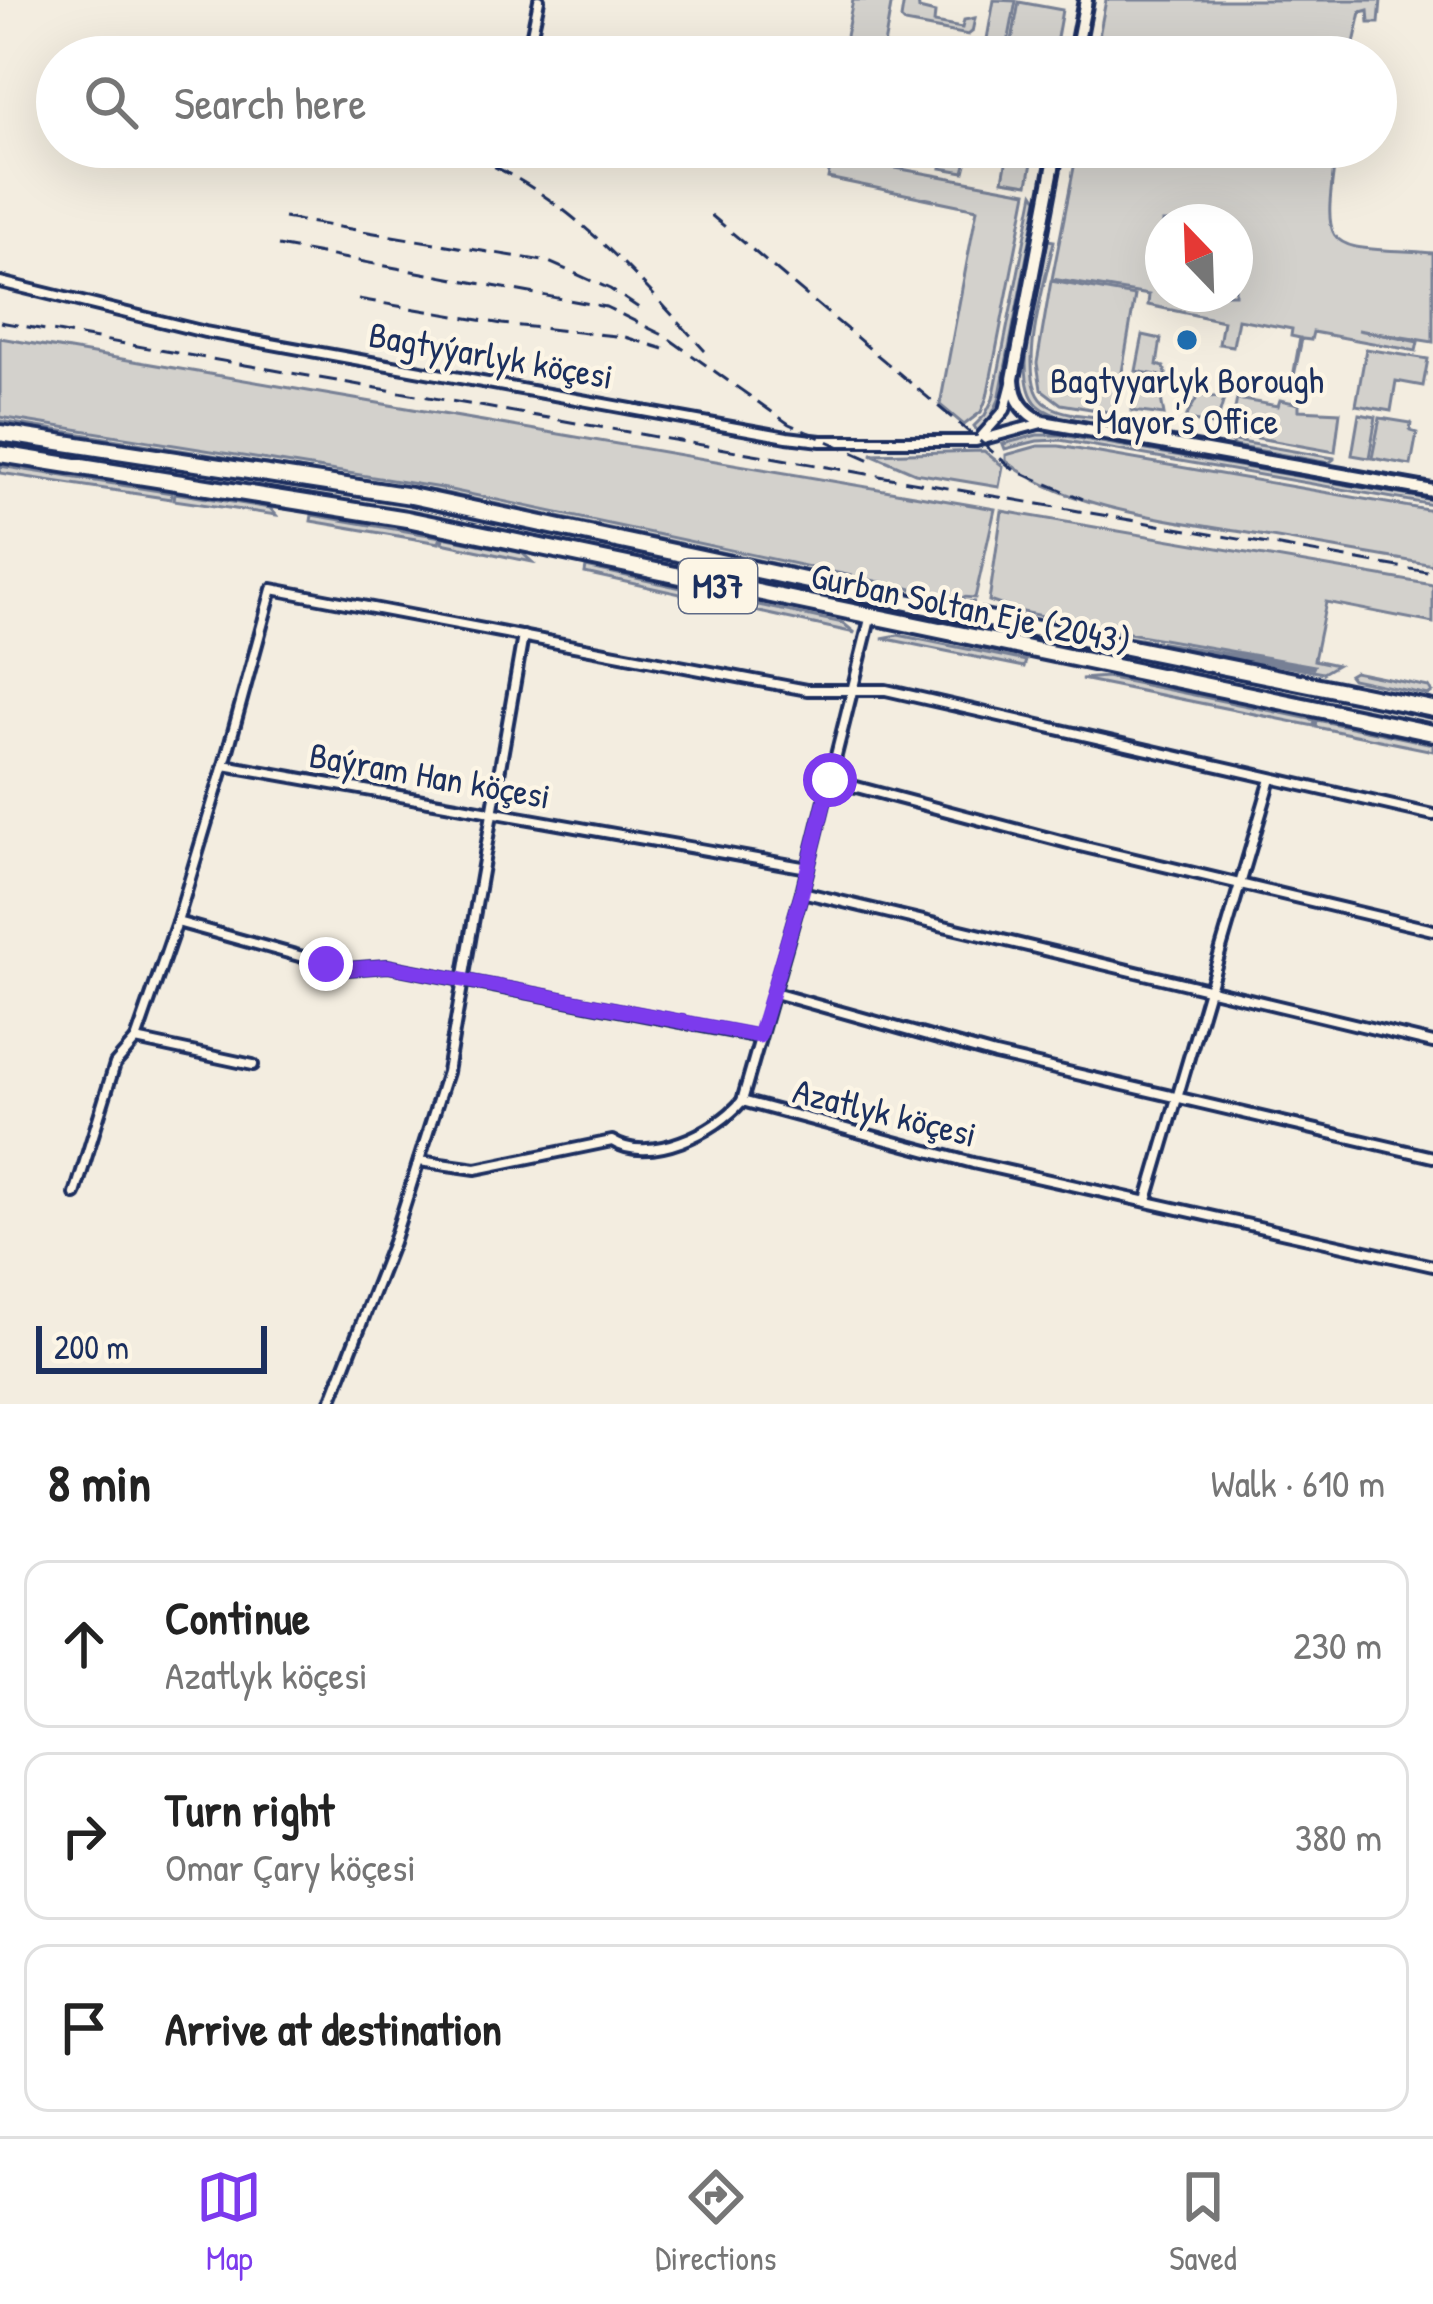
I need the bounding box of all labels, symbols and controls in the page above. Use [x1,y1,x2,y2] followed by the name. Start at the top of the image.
[36,36,1397,168] search box
[78,69,144,135] icon: search
[174,72,366,133] text: Search here
[1145,204,1253,312] north arrow
[365,309,617,400] street label: Bagtyýarlyk köçesi
[1174,327,1200,353] marker: Bagtyyarlyk Borough Mayor's Office
[1050,355,1324,445] place label: Bagtyyarlyk Borough Mayor's Office
[807,550,1135,665] street label: Gurban Soltan Eje (2043)
[679,559,757,613] road number: M37
[306,729,554,820] street label: Baýram Han köçesi
[803,753,857,807] route start
[299,937,353,991] route end
[788,1065,982,1158] street label: Azatlyk köçesi
[36,1320,267,1373] scale bar
[54,1325,129,1369] text: 200 m
[48,1448,151,1517] text: 8 min
[1211,1456,1385,1509] text: Walk · 610 m
[165,1587,310,1648] text: Continue
[51,1611,117,1677] icon: ahead
[1293,1618,1382,1671] text: 230 m
[165,1648,368,1701] text: Azatlyk köçesi
[165,1779,334,1840] text: Turn right
[51,1803,117,1869] icon: right
[1295,1810,1382,1863] text: 380 m
[165,1840,416,1893] text: Omar Çary köçesi
[51,1995,117,2061] icon: arrive
[165,1998,502,2059] text: Arrive at destination
[196,2164,262,2280] tab: Map
[655,2164,777,2280] tab: Directions
[1169,2164,1237,2280] tab: Saved

